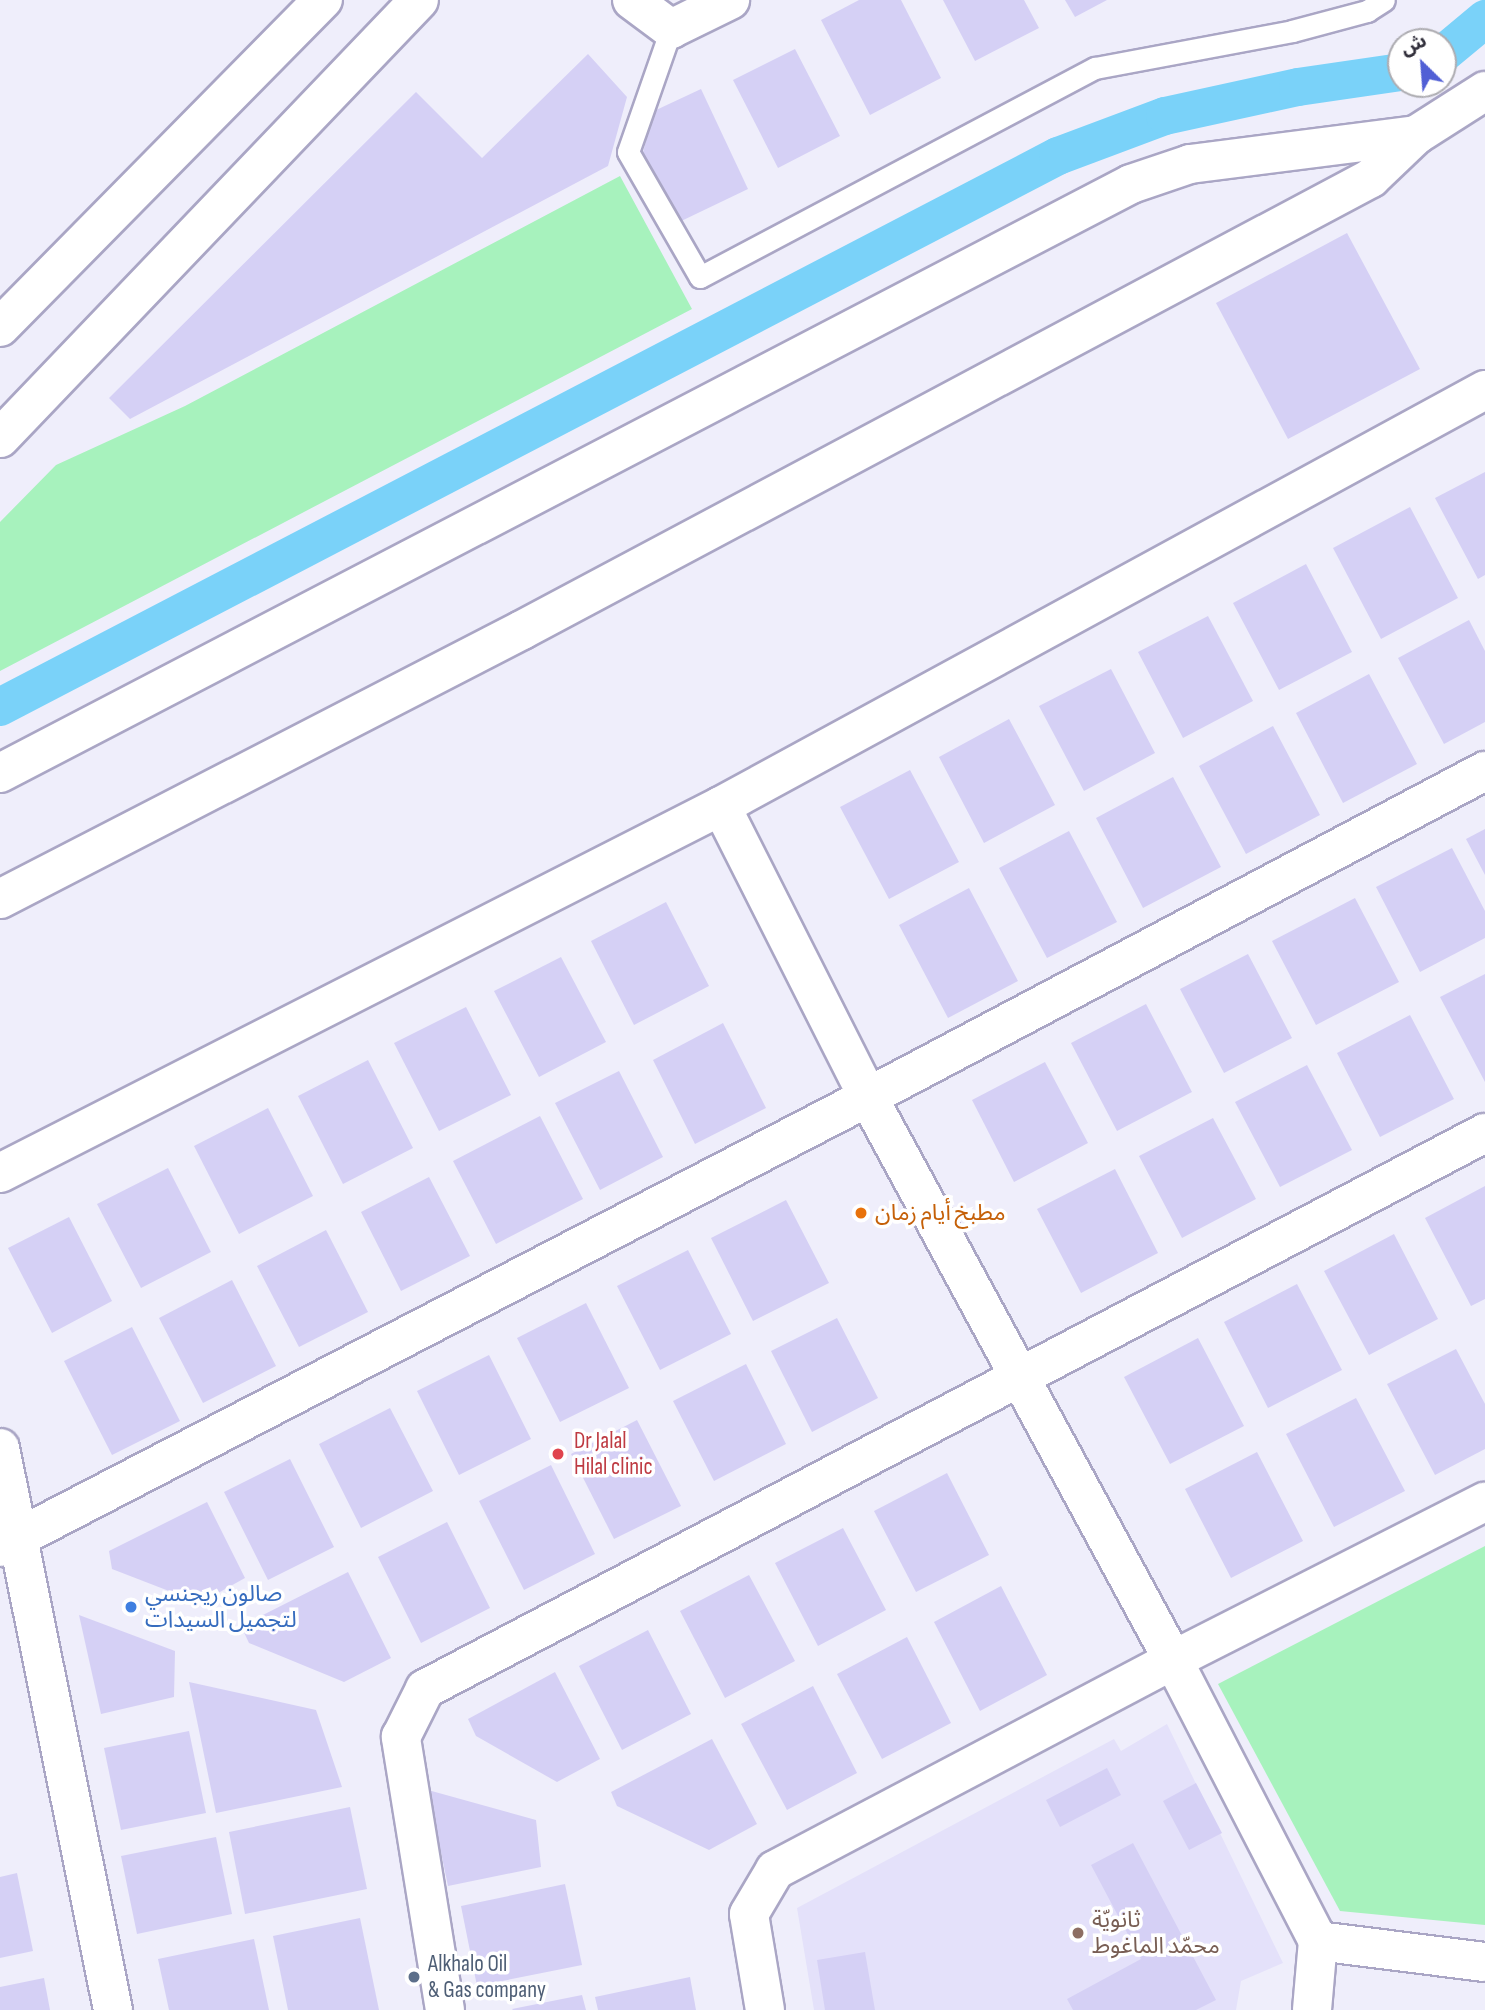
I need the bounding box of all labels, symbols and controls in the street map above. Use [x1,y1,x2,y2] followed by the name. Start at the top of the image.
[1387,28,1457,98] north arrow
[1397,29,1430,61] text: ش
[875,1199,1006,1227] place label: مطبخ أيام زمان
[853,1205,869,1221] marker: مطبخ أيام زمان
[574,1427,653,1481] place label: Dr Jalal Hilal clinic
[548,1444,568,1464] marker: Dr Jalal Hilal clinic
[145,1580,297,1634] place label: صالون ريجنسي لتجميل السيدات
[123,1599,139,1615] marker: صالون ريجنسي لتجميل السيدات
[1092,1906,1220,1960] place label: ثانويّة محمّد الماغوط
[1070,1925,1086,1941] marker: ثانويّة محمّد الماغوط
[428,1950,546,2004] place label: Alkhalo Oil & Gas company
[406,1969,422,1985] marker: Alkhalo Oil & Gas company

